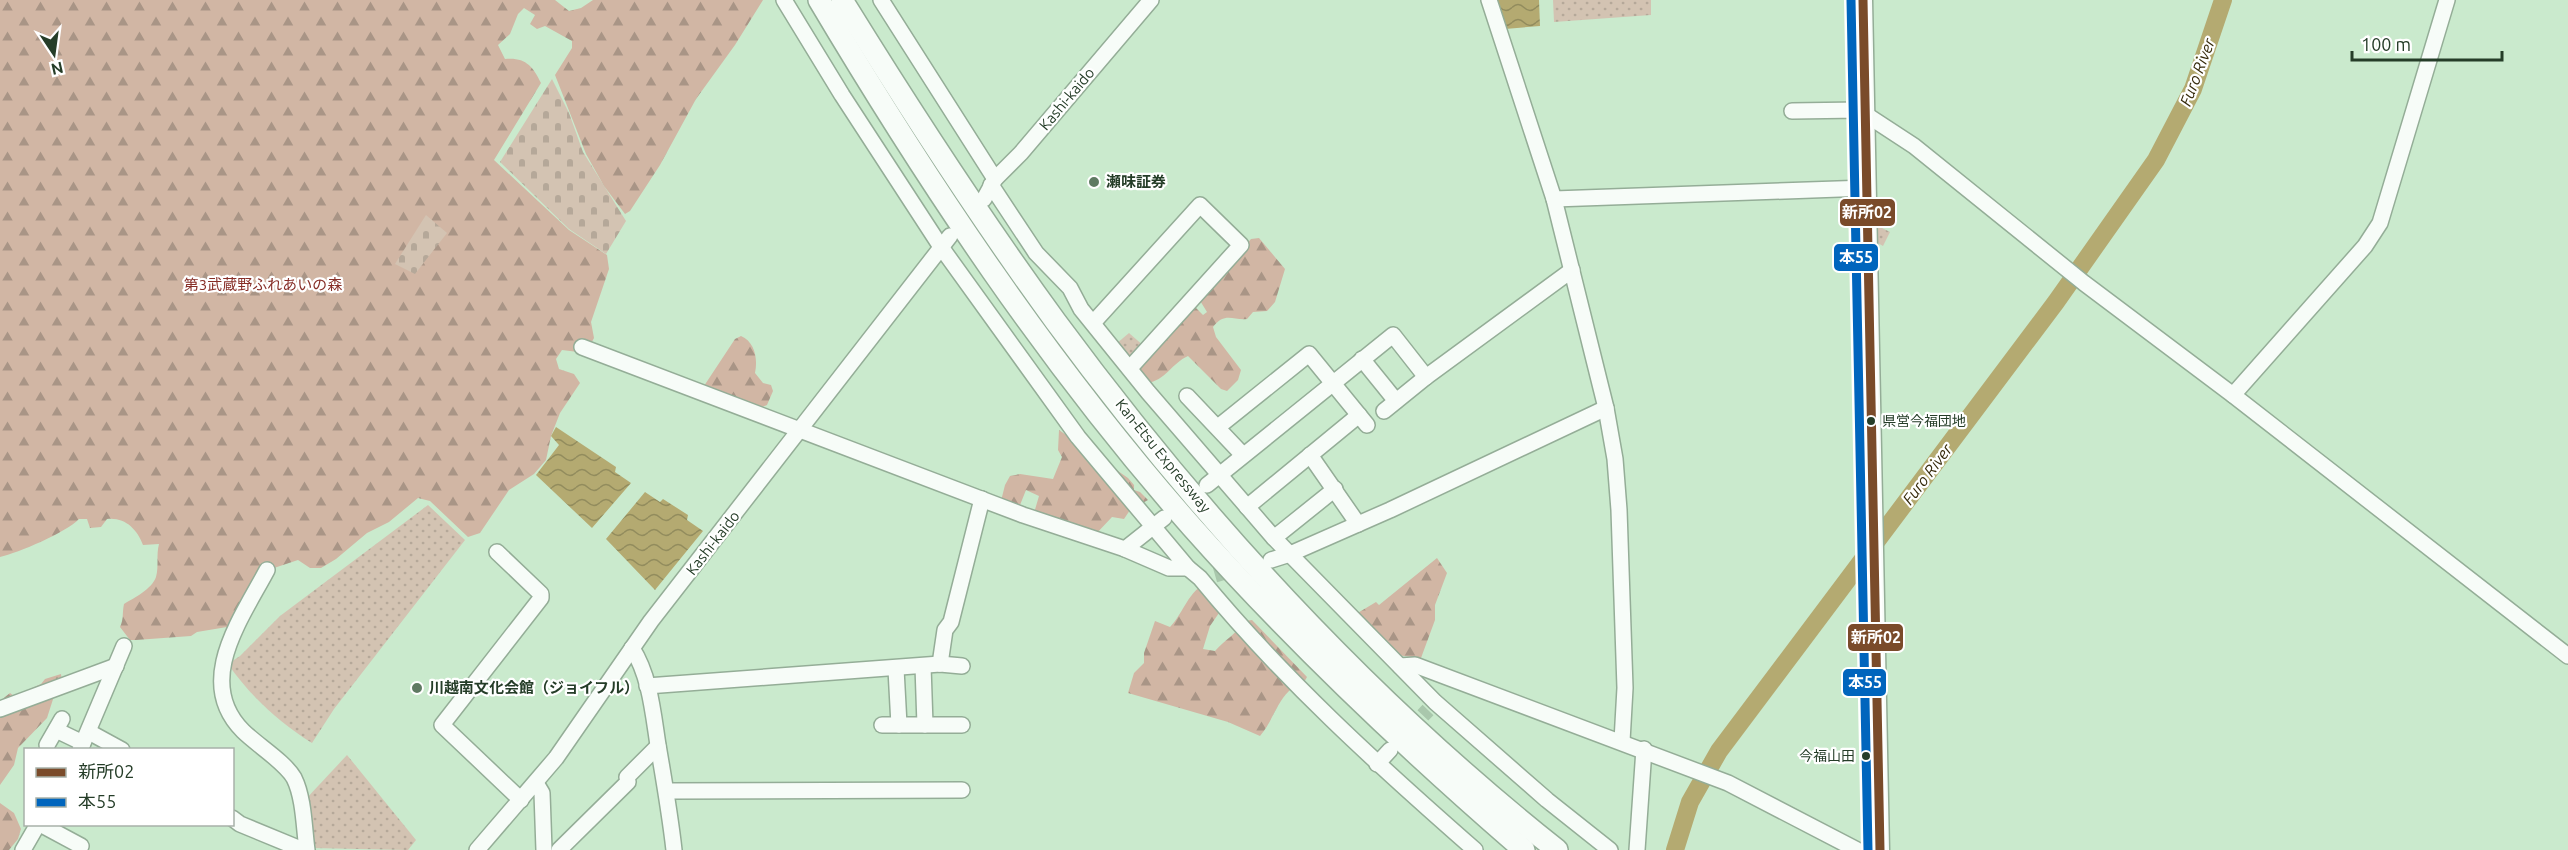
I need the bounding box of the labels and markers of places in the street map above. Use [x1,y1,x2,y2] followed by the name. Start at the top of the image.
[1106,173,1166,190] place label: 瀬味証券
[1087,175,1101,189] marker: 瀬味証券
[1882,413,1966,429] place label: 県営今福団地
[1865,415,1877,427] marker: 県営今福団地
[429,679,639,696] place label: 川越南文化会館（ジョイフル）
[410,681,424,695] marker: 川越南文化会館（ジョイフル）
[1799,748,1855,764] place label: 今福山田
[1860,750,1872,762] marker: 今福山田

